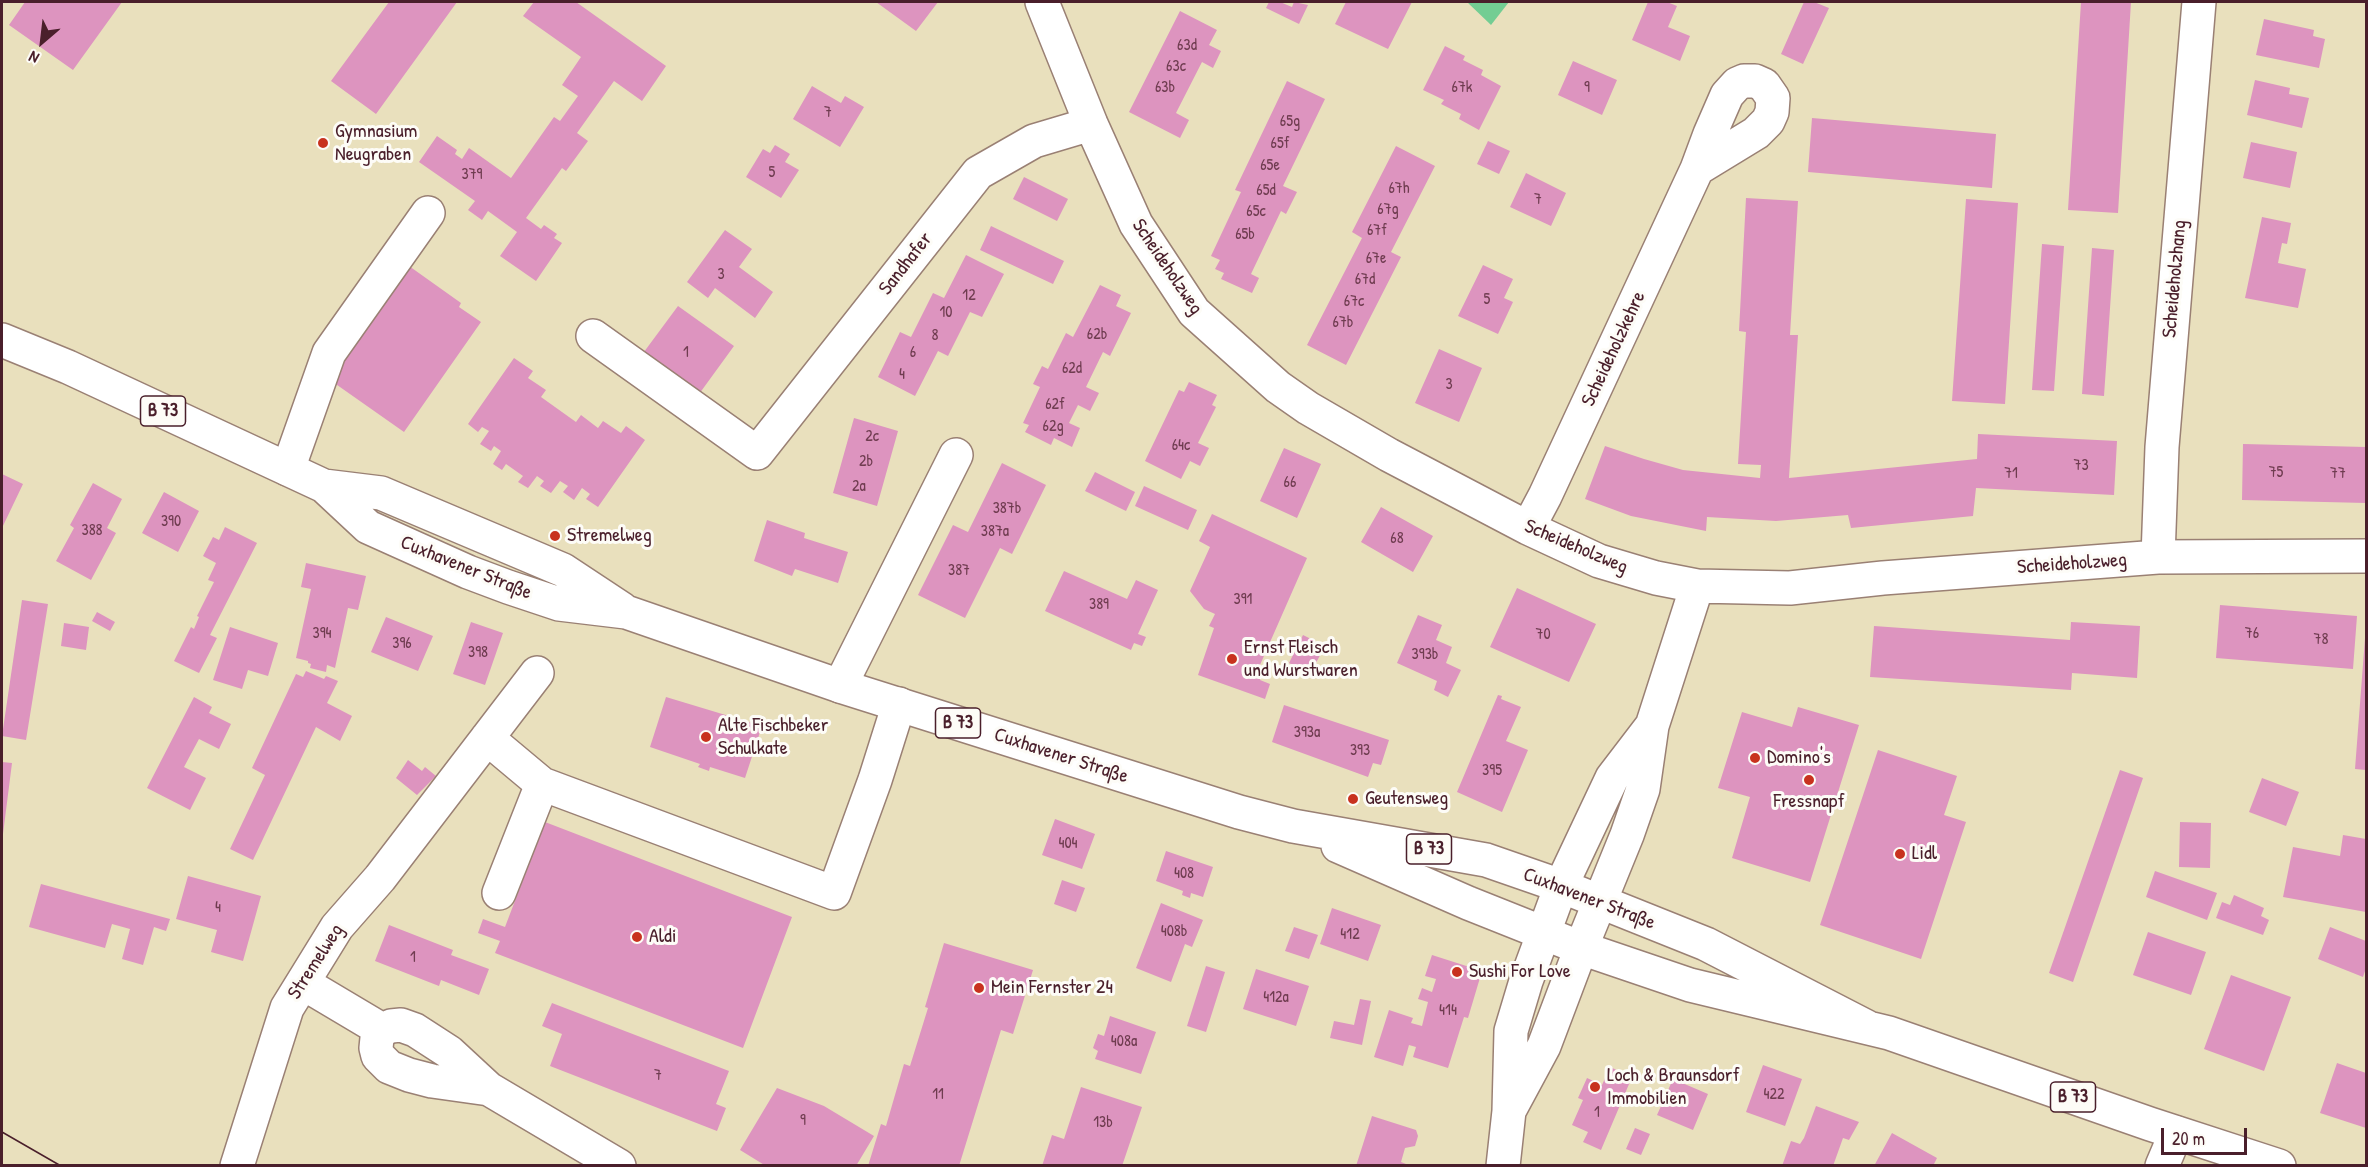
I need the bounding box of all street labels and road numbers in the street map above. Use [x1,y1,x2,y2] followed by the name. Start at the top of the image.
[1126,215,1208,319] street label: Scheideholzweg
[2158,219,2192,339] street label: Scheideholzhang
[874,228,938,300] street label: Sandhafer
[1577,288,1651,410] street label: Scheideholzkehre
[140,396,186,426] road number: B 73
[1521,514,1631,580] street label: Scheideholzweg
[397,531,535,605] street label: Cuxhavener Straße
[2016,548,2128,580] street label: Scheideholzweg
[936,708,980,738] road number: B 73
[991,723,1131,789] street label: Cuxhavener Straße
[1406,834,1452,864] road number: B 73
[1520,863,1658,935] street label: Cuxhavener Straße
[283,920,349,1004] street label: Stremelweg
[2050,1082,2096,1112] road number: B 73

